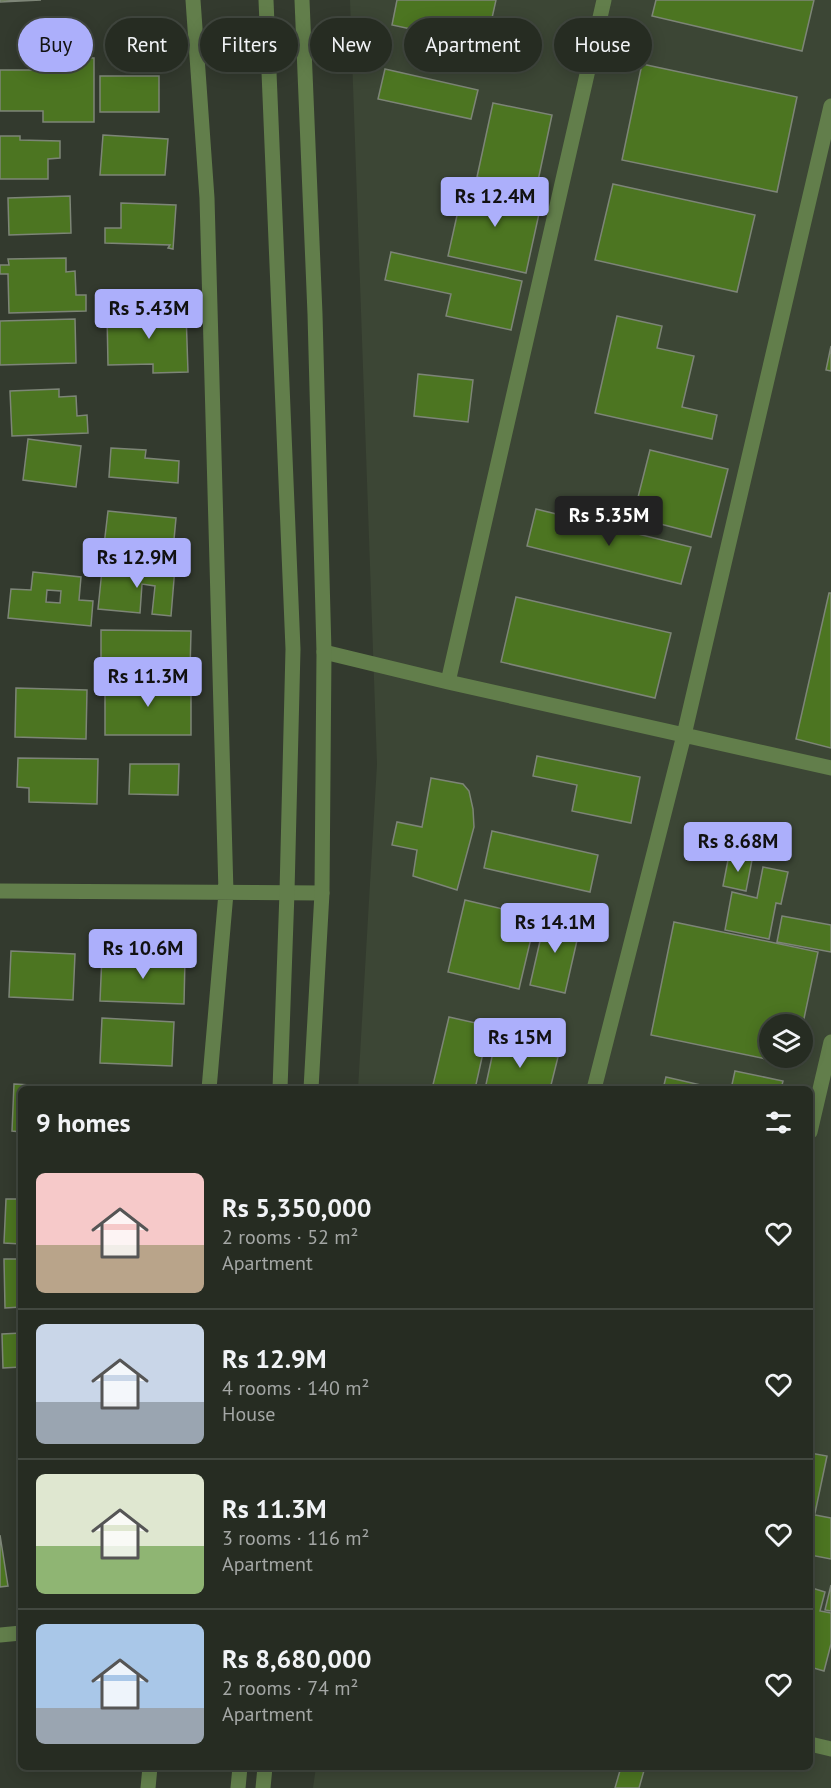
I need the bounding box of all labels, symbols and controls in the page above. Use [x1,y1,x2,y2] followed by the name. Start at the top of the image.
[18,18,93,72] chip: Buy
[105,18,188,72] chip: Rent
[200,18,298,72] chip: Filters
[310,18,392,72] chip: New
[404,18,542,72] chip: Apartment
[554,18,652,72] chip: House
[433,177,557,228] pin: Rs 12.4M
[455,183,535,209] text: Rs 12.4M
[87,289,211,340] pin: Rs 5.43M
[109,295,189,321] text: Rs 5.43M
[547,496,671,547] pin: Rs 5.35M
[569,502,649,528] text: Rs 5.35M
[75,538,199,589] pin: Rs 12.9M
[97,544,177,570] text: Rs 12.9M
[86,657,210,708] pin: Rs 11.3M
[108,663,188,689] text: Rs 11.3M
[676,822,800,873] pin: Rs 8.68M
[698,828,778,854] text: Rs 8.68M
[493,903,617,954] pin: Rs 14.1M
[515,909,595,935] text: Rs 14.1M
[81,929,205,980] pin: Rs 10.6M
[103,935,183,961] text: Rs 10.6M
[759,1014,813,1068] map controls
[759,1014,813,1068] button: layers
[471,1018,569,1069] pin: Rs 15M
[488,1024,552,1050] text: Rs 15M
[36,1106,131,1139] text: 9 homes
[762,1106,795,1139] icon: filters
[222,1191,372,1224] text: Rs 5,350,000
[84,1197,156,1269] icon: home
[762,1217,795,1250] icon: heart
[222,1224,358,1250] text: 2 rooms · 52 m²
[222,1250,313,1276] text: Apartment
[222,1342,327,1375] text: Rs 12.9M
[84,1348,156,1420] icon: home
[762,1368,795,1401] icon: heart
[222,1375,369,1401] text: 4 rooms · 140 m²
[222,1401,276,1427] text: House
[222,1492,327,1525] text: Rs 11.3M
[84,1498,156,1570] icon: home
[762,1518,795,1551] icon: heart
[222,1525,369,1551] text: 3 rooms · 116 m²
[222,1551,313,1577] text: Apartment
[222,1642,372,1675] text: Rs 8,680,000
[84,1648,156,1720] icon: home
[762,1668,795,1701] icon: heart
[222,1675,358,1701] text: 2 rooms · 74 m²
[222,1701,313,1727] text: Apartment

